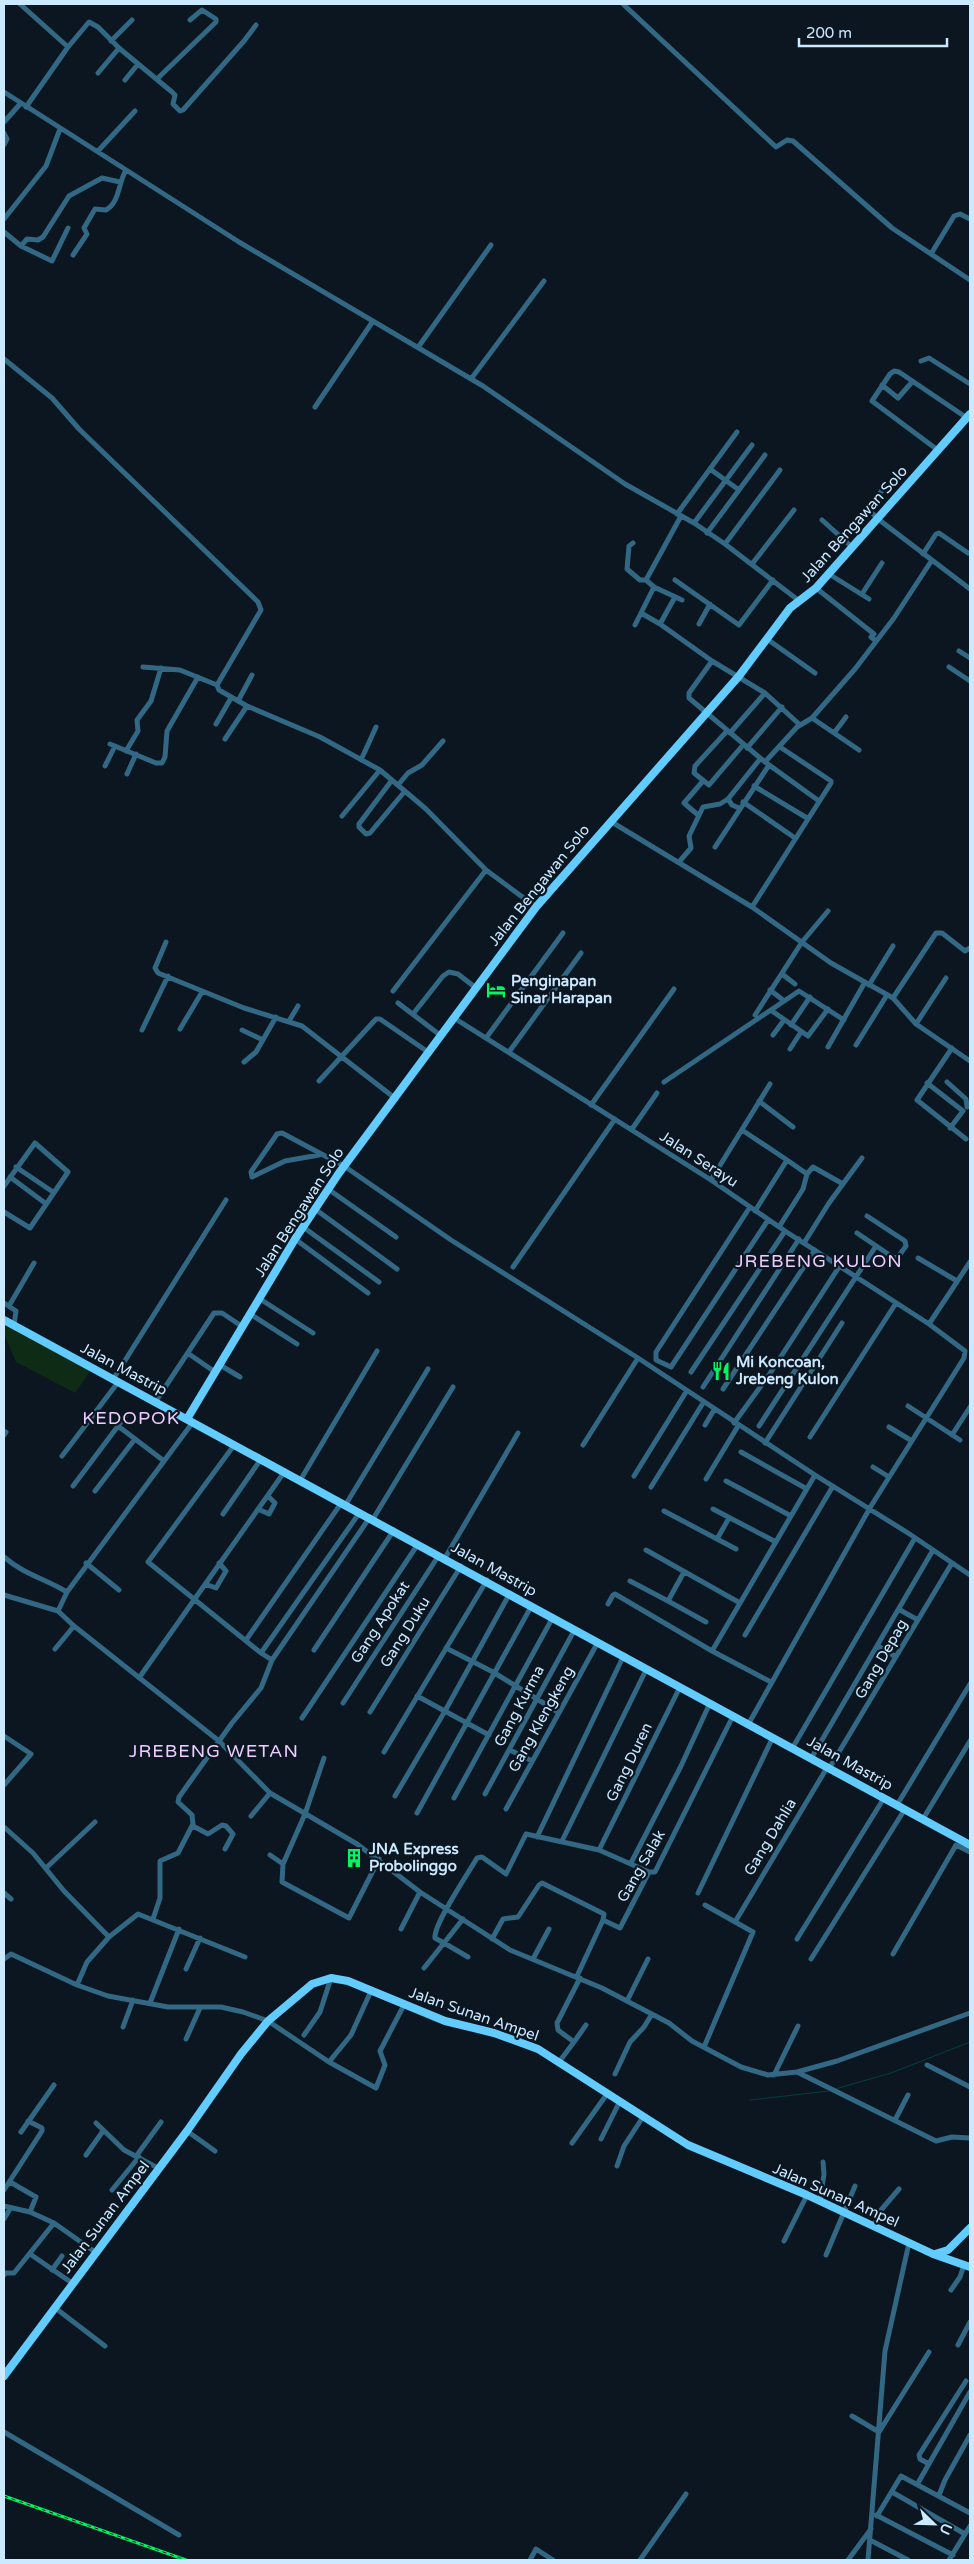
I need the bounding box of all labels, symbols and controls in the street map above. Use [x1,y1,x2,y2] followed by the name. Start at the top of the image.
[799,15,946,47] scale bar
[806,24,852,42] text: 200 m
[797,462,911,586] street label: Jalan Bengawan Solo
[485,821,593,949] street label: Jalan Bengawan Solo
[511,972,612,1008] place label: Penginapan Sinar Harapan
[485,979,507,1001] hotel icon: Penginapan Sinar Harapan
[657,1127,741,1191] street label: Jalan Serayu
[250,1144,348,1280] street label: Jalan Bengawan Solo
[735,1250,903,1272] district label: JREBENG KULON
[78,1339,170,1399] street label: Jalan Mastrip
[735,1353,839,1389] place label: Mi Koncoan, Jrebeng Kulon
[710,1360,732,1382] restaurant icon: Mi Koncoan, Jrebeng Kulon
[82,1407,180,1429] district label: KEDOPOK
[448,1538,540,1600] street label: Jalan Mastrip
[347,1577,413,1666] street label: Gang Apokat
[376,1593,434,1671] street label: Gang Duku
[851,1616,911,1702] street label: Gang Depag
[490,1662,548,1750] street label: Gang Kurma
[504,1663,578,1775] street label: Gang Klengkeng
[602,1720,656,1804] street label: Gang Duren
[804,1732,896,1794] street label: Jalan Mastrip
[129,1740,299,1762] district label: JREBENG WETAN
[740,1795,800,1879] street label: Gang Dahlia
[613,1827,669,1905] street label: Gang Salak
[368,1840,459,1876] place label: JNA Express Probolinggo
[343,1847,365,1869] building icon: JNA Express Probolinggo
[407,1983,541,2045] street label: Jalan Sunan Ampel
[57,2157,153,2277] street label: Jalan Sunan Ampel
[770,2159,902,2231] street label: Jalan Sunan Ampel
[909,2499,959,2549] north arrow
[936,2521,955,2537] text: U

